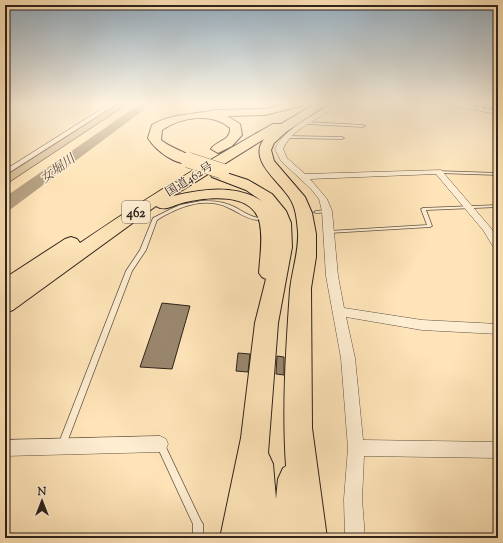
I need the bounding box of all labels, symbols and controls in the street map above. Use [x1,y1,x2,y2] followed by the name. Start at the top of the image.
[37,150,81,188] water label: 女堀川
[162,158,217,202] street label: 国道462号
[122,201,150,223] road number: 462
[22,481,62,521] north arrow
[37,484,47,500] text: N

